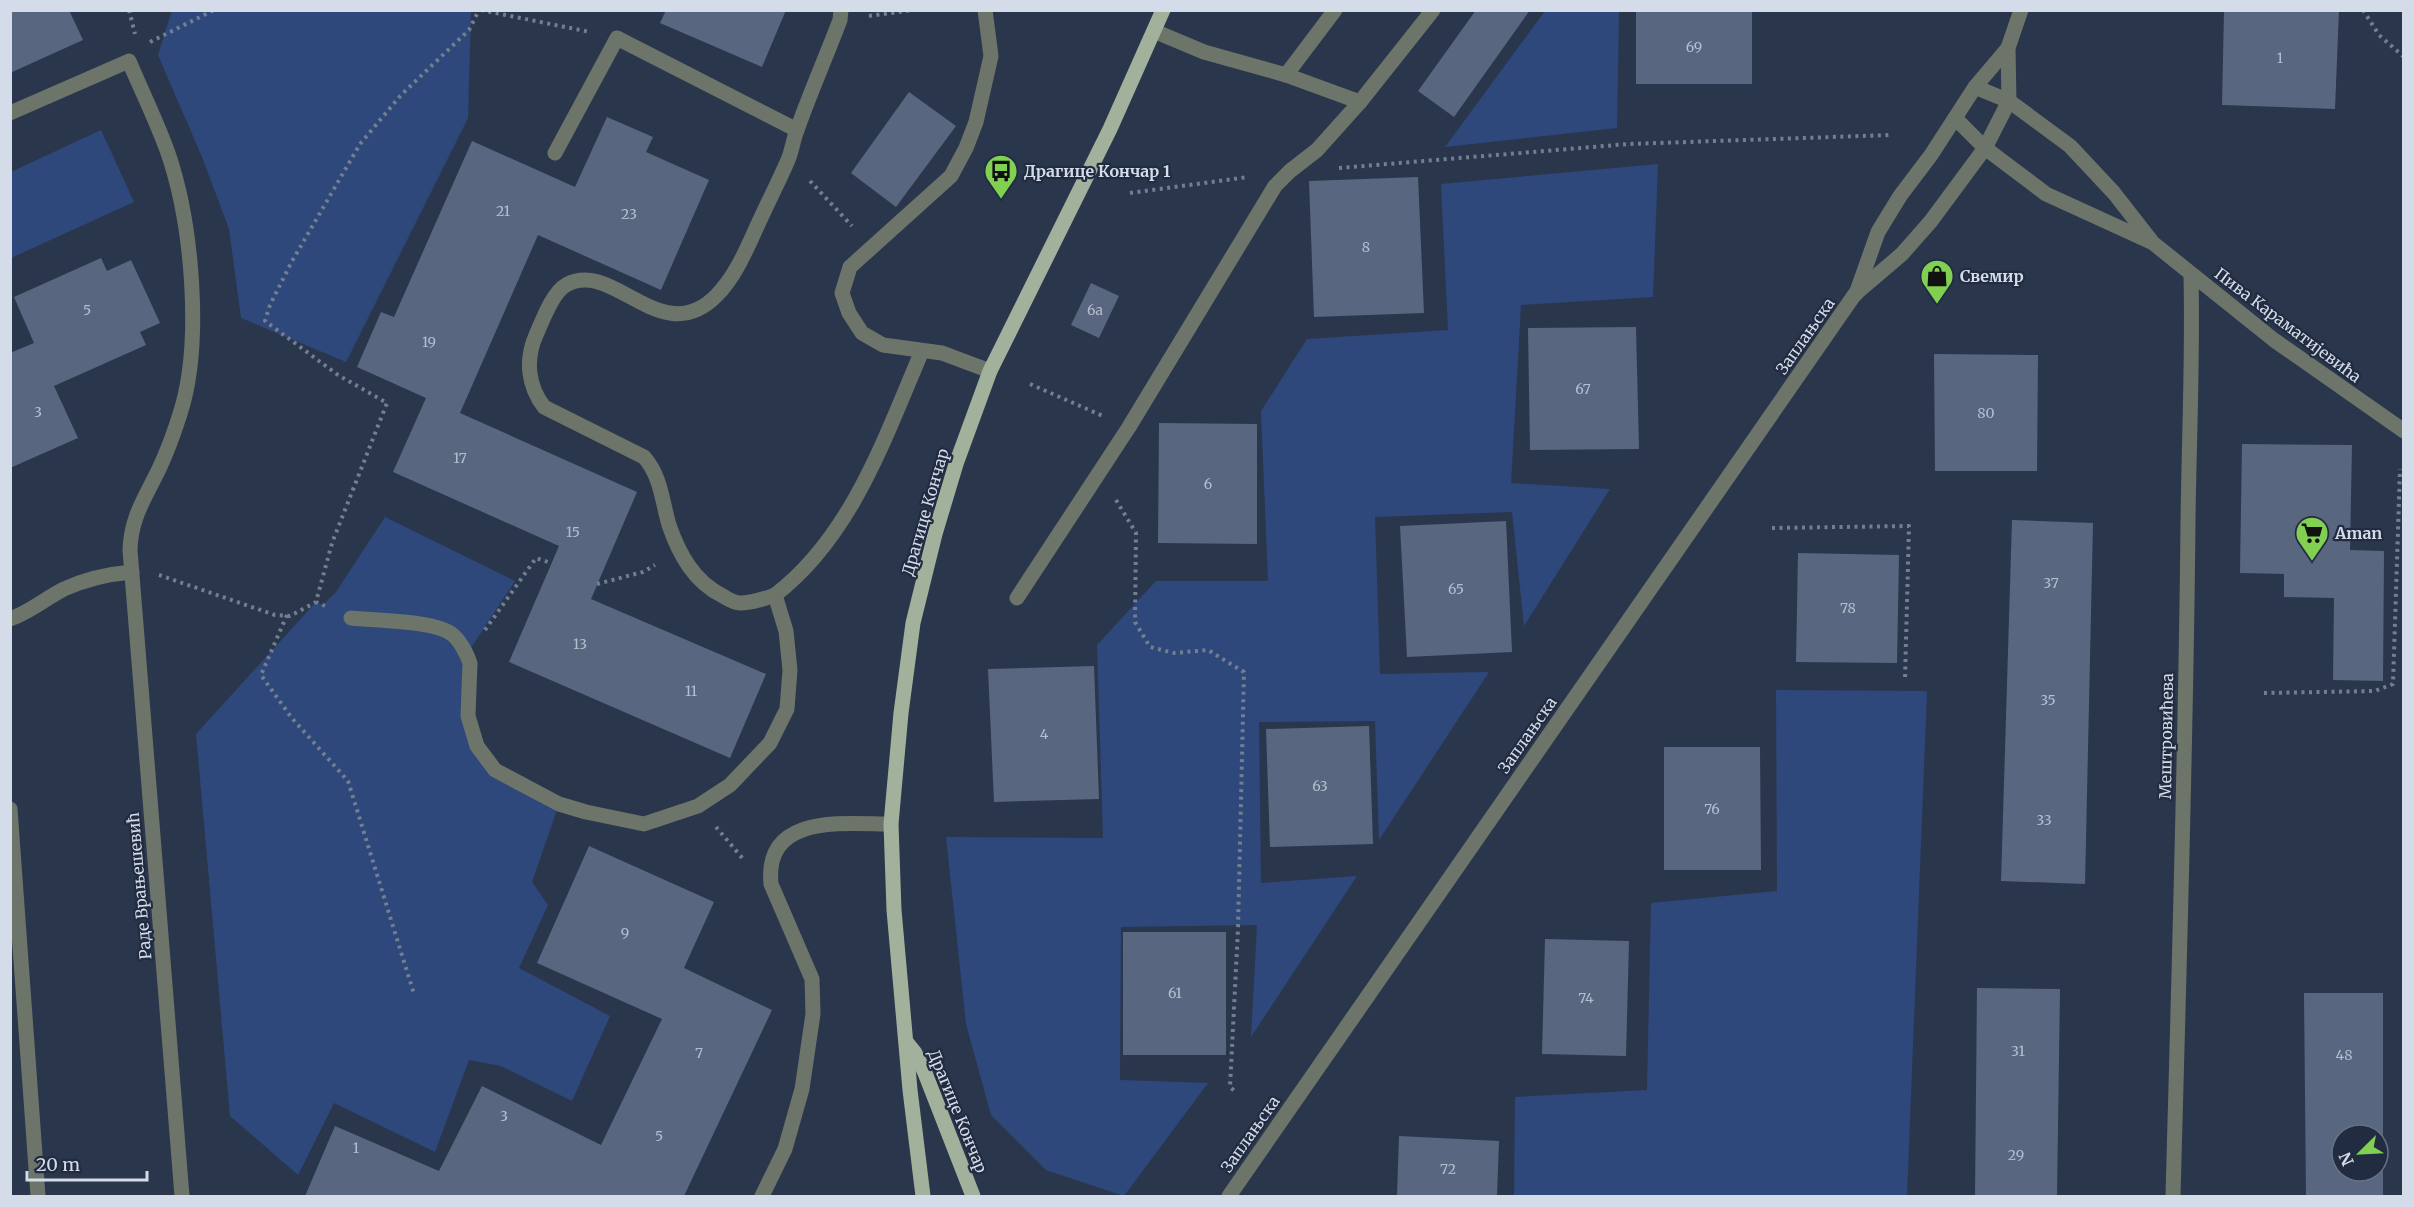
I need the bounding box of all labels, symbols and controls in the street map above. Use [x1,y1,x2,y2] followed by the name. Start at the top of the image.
[1686,38,1702,56] house number: 69
[2277,49,2283,67] house number: 1
[983,153,1019,200] bus stop icon: Драгице Кончар 1
[1024,161,1171,181] place label: Драгице Кончар 1
[496,202,510,220] house number: 21
[621,205,637,223] house number: 23
[1362,238,1370,256] house number: 8
[1919,258,1955,305] shop icon: Свемир
[2211,263,2366,387] street label: Пива Караматијевића
[1960,266,2024,286] place label: Свемир
[1771,294,1839,378] street label: Заплањска
[83,301,91,319] house number: 5
[1087,301,1104,319] house number: 6a
[422,333,436,351] house number: 19
[1575,380,1591,398] house number: 67
[34,403,42,421] house number: 3
[1977,404,1995,422] house number: 80
[897,446,953,578] street label: Драгице Кончар
[453,449,467,467] house number: 17
[1204,475,1212,493] house number: 6
[2294,515,2330,562] supermarket icon: Aman
[566,523,580,541] house number: 15
[2334,523,2382,543] place label: Aman
[2043,574,2059,592] house number: 37
[1448,580,1464,598] house number: 65
[1840,599,1856,617] house number: 78
[573,635,587,653] house number: 13
[2155,672,2177,799] street label: Мештровићева
[685,682,697,700] house number: 11
[2040,691,2056,709] house number: 35
[1493,693,1561,777] street label: Заплањска
[1040,725,1049,743] house number: 4
[1312,777,1328,795] house number: 63
[1704,800,1720,818] house number: 76
[123,811,155,960] street label: Раде Врањешевић
[2036,811,2052,829] house number: 33
[621,924,629,942] house number: 9
[1168,984,1182,1002] house number: 61
[1578,989,1594,1007] house number: 74
[2011,1042,2025,1060] house number: 31
[695,1044,703,1062] house number: 7
[924,1046,992,1176] street label: Драгице Кончар
[2336,1046,2352,1064] house number: 48
[1216,1092,1284,1176] street label: Заплањска
[500,1107,508,1125] house number: 3
[2330,1123,2390,1183] north arrow
[655,1127,663,1145] house number: 5
[353,1139,359,1157] house number: 1
[27,1144,147,1182] scale bar
[2008,1146,2024,1164] house number: 29
[2334,1149,2358,1169] text: N
[36,1153,80,1176] text: 20 m
[1440,1160,1456,1178] house number: 72

